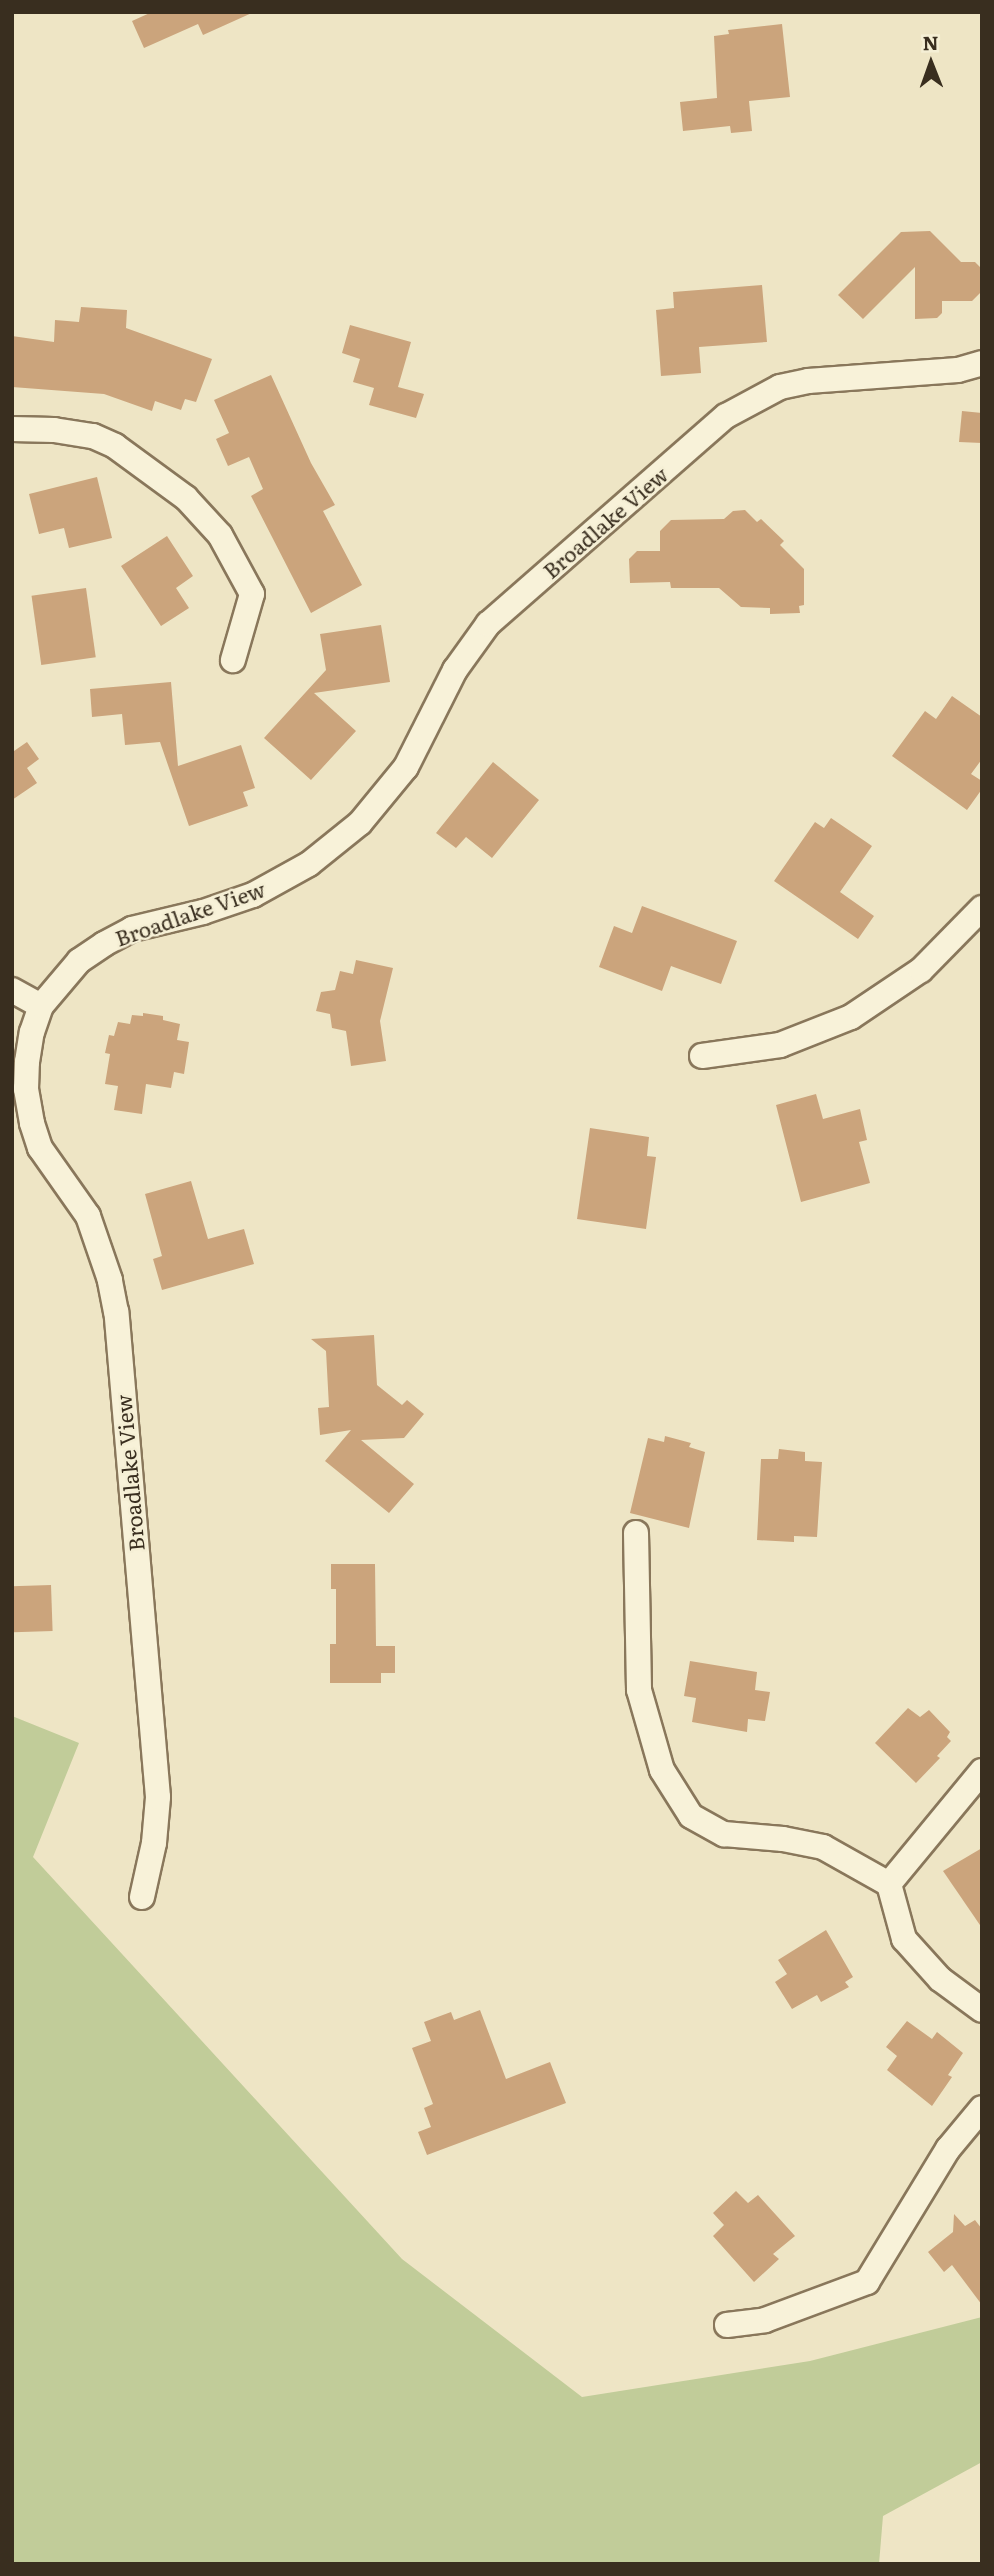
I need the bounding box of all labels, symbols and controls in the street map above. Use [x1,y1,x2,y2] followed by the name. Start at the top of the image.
[896,28,966,98] north arrow
[922,28,939,56] text: N
[538,461,672,583] street label: Broadlake View
[112,876,268,950] street label: Broadlake View
[110,1394,148,1552] street label: Broadlake View

